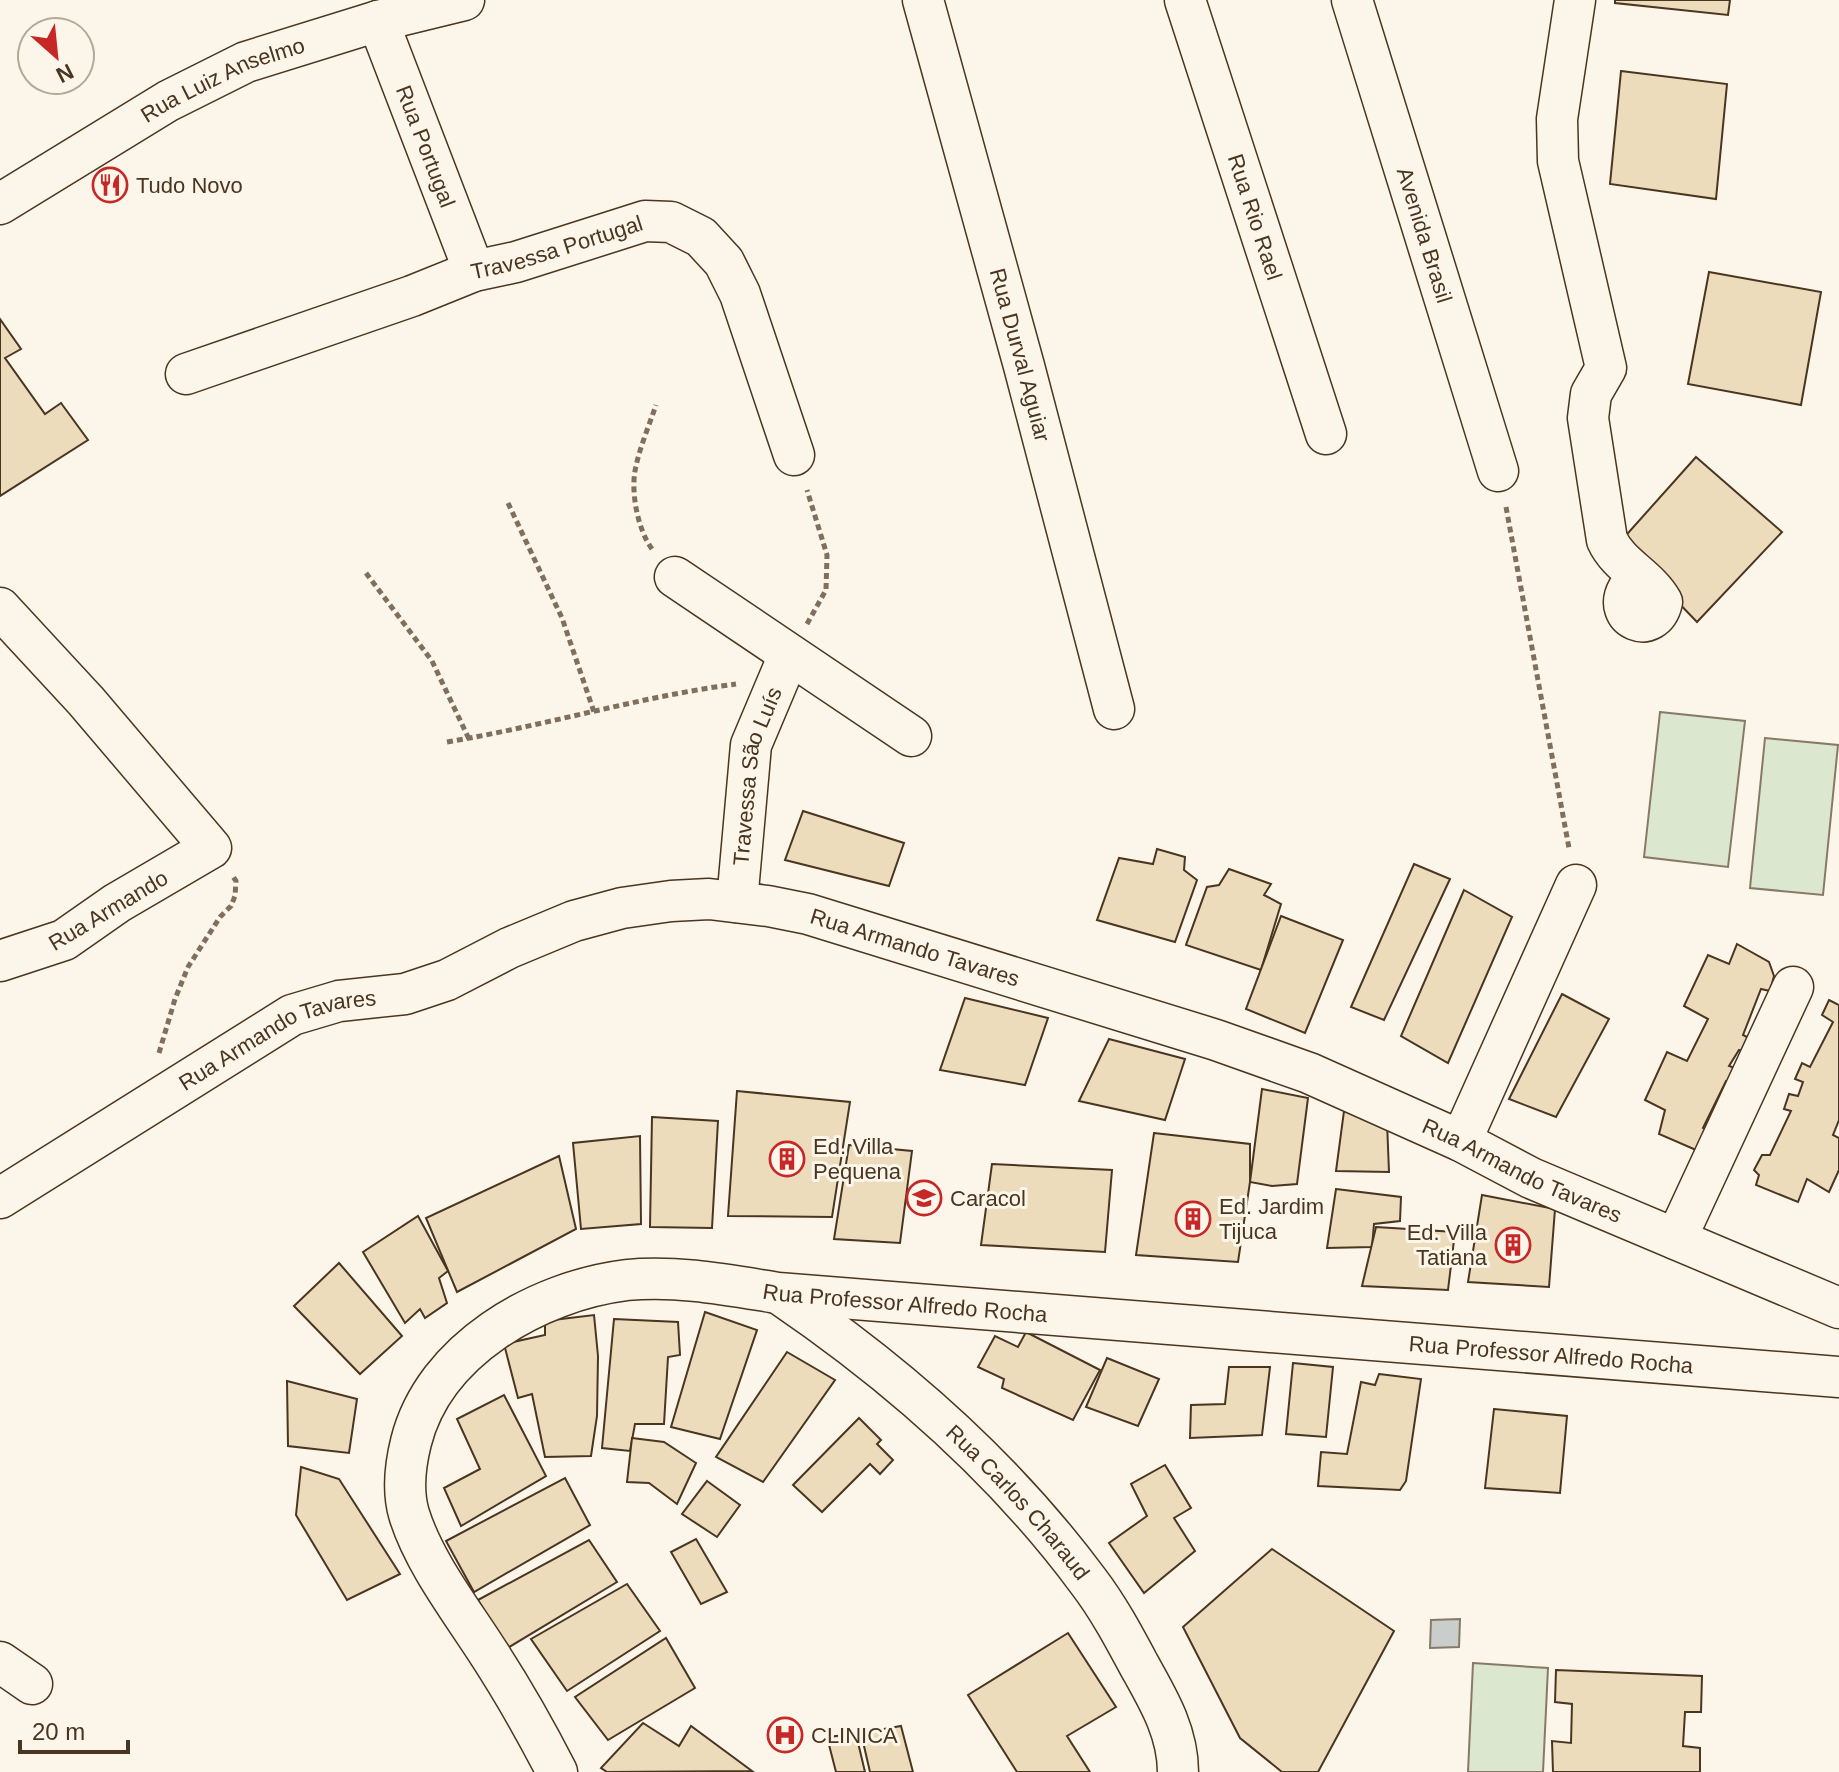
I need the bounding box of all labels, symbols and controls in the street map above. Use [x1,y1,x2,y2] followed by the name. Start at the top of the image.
[16,16,96,96] north arrow
[136,33,308,128] street label: Rua Luiz Anselmo
[52,59,78,88] text: N
[391,82,460,211] street label: Rua Portugal
[1223,151,1287,283] street label: Rua Rio Rael
[1392,164,1457,306] street label: Avenida Brasil
[91,166,129,204] restaurant icon: Tudo Novo
[136,173,243,198] place label: Tudo Novo
[469,211,646,284] street label: Travessa Portugal
[985,265,1055,444] street label: Rua Durval Aguiar
[728,683,787,867] street label: Travessa São Luís
[44,865,172,956] street label: Rua Armando
[807,904,1022,992] street label: Rua Armando Tavares
[174,985,377,1096] street label: Rua Armando Tavares
[1418,1113,1625,1228] street label: Rua Armando Tavares
[813,1134,902,1184] place label: Ed. Villa Pequena
[768,1140,806,1178] building icon: Ed. Villa Pequena
[905,1179,943,1217] school or university icon: Caracol
[950,1186,1026,1211] place label: Caracol
[1219,1194,1324,1244] place label: Ed. Jardim Tijuca
[1174,1200,1212,1238] building icon: Ed. Jardim Tijuca
[1407,1220,1488,1270] place label: Ed. Villa Tatiana
[1494,1226,1532,1264] building icon: Ed. Villa Tatiana
[761,1279,1049,1327] street label: Rua Professor Alfredo Rocha
[1408,1331,1695,1378] street label: Rua Professor Alfredo Rocha
[941,1420,1095,1585] street label: Rua Carlos Charaud
[20,1704,128,1754] scale bar
[766,1716,804,1754] hospital icon: CLINICA
[32,1718,85,1745] text: 20 m
[811,1723,898,1748] place label: CLINICA

